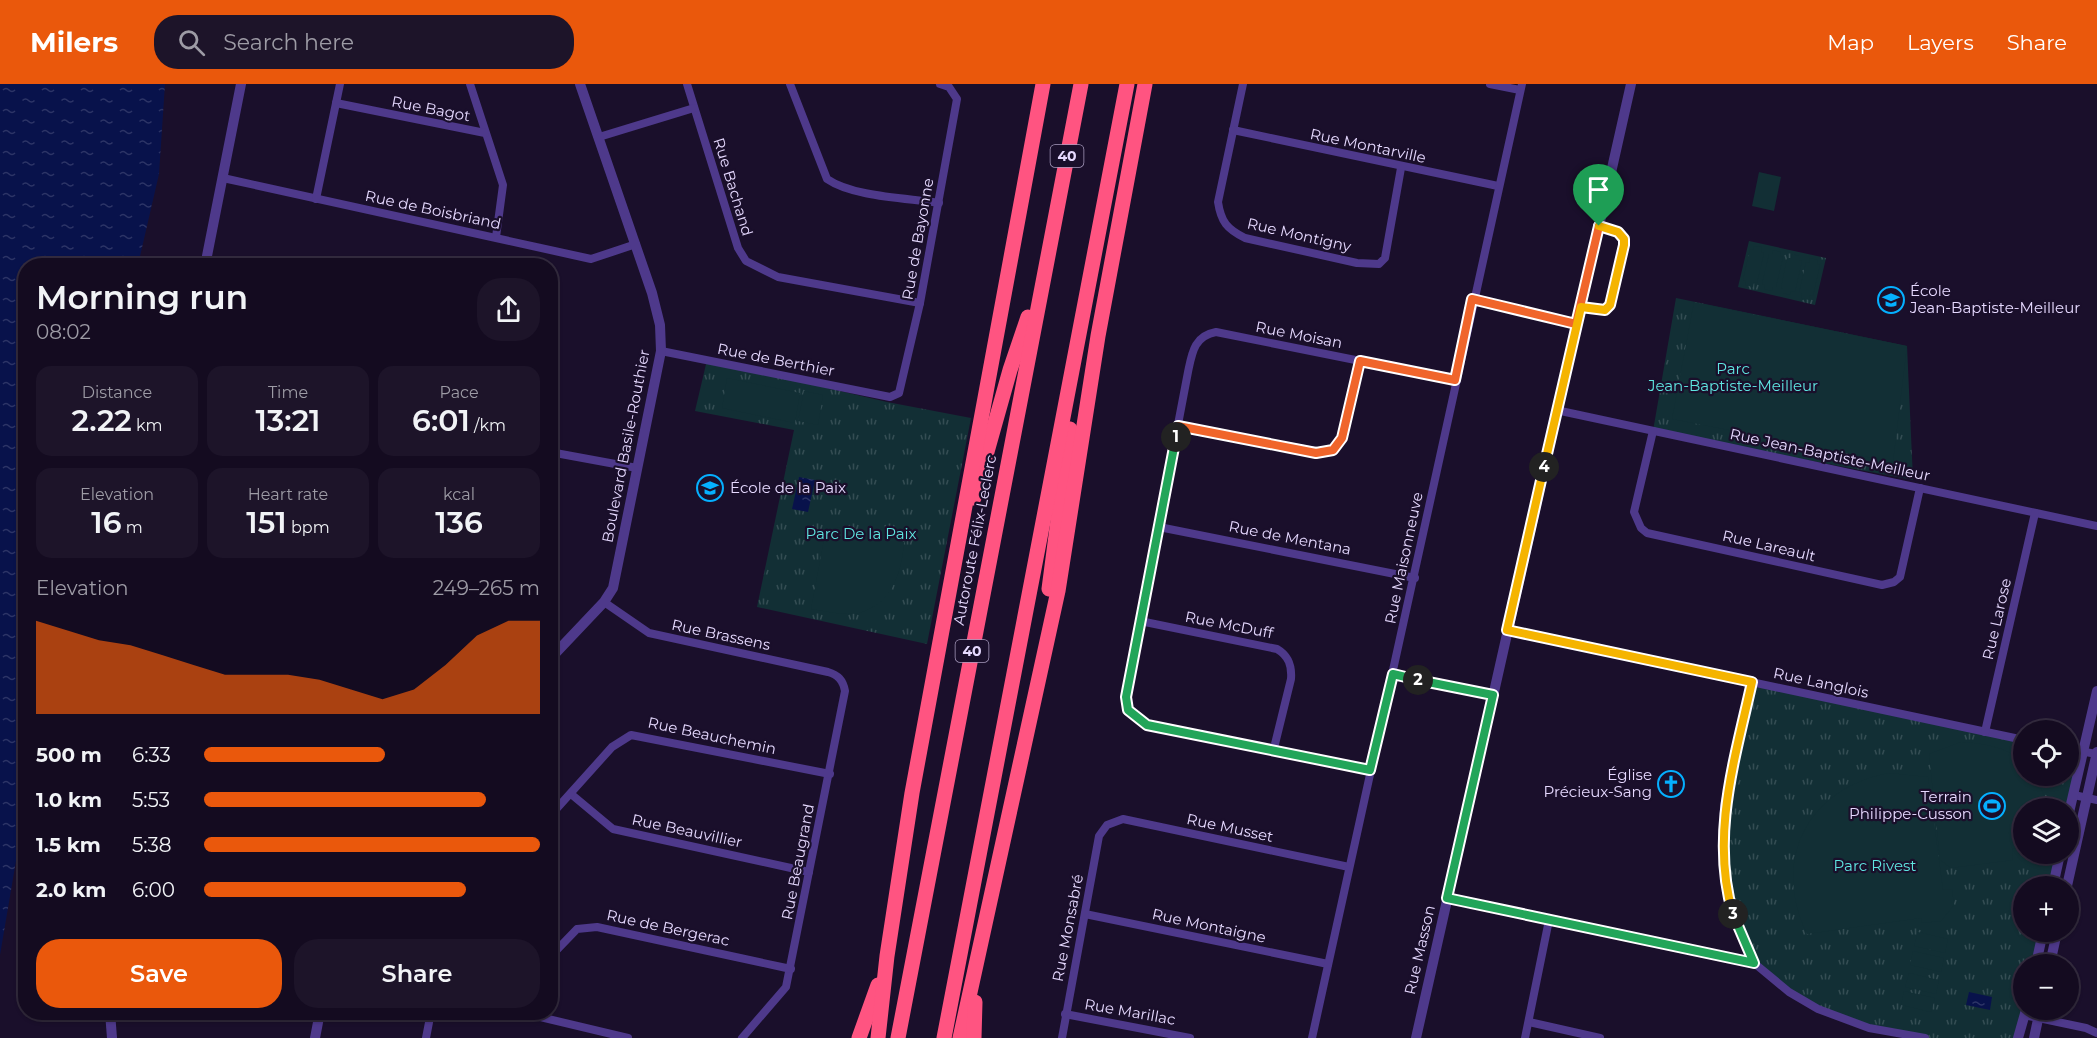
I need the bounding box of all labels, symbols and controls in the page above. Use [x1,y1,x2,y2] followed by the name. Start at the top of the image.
[154,15,574,69] search box
[30,25,118,59] text: Milers
[175,26,208,59] icon: search
[223,29,354,56] text: Search here
[1827,30,1874,55] text: Map
[1907,30,1974,55] text: Layers
[2007,30,2067,55] text: Share
[390,92,472,125] street label: Rue Bagot
[1308,124,1428,167] street label: Rue Montarville
[710,135,757,238] street label: Rue Bachand
[1050,145,1084,167] road number: 40
[1573,164,1624,226] pin
[1582,173,1615,206] icon: arrive
[897,176,938,301] street label: Rue de Bayonne
[363,186,503,233] street label: Rue de Boisbriand
[1245,213,1354,256] street label: Rue Montigny
[36,277,248,317] text: Morning run
[477,278,540,341] button: share
[1909,281,2080,317] place label: École Jean-Baptiste-Meilleur
[1876,285,1906,315] school or university icon: École Jean-Baptiste-Meilleur
[1254,317,1344,352] street label: Rue Moisan
[36,320,91,344] text: 08:02
[716,339,836,380] street label: Rue de Berthier
[597,348,654,544] street label: Boulevard Basile-Routhier
[1647,359,1818,395] park label: Parc Jean-Baptiste-Meilleur
[82,383,152,402] text: Distance
[268,383,308,402] text: Time
[439,383,479,402] text: Pace
[72,402,132,439] text: 2.22
[255,402,321,439] text: 13:21
[412,402,470,439] text: 6:01
[132,416,162,435] text: km
[470,416,506,435] text: /km
[1161,422,1191,452] pin: 1
[1728,424,1932,485] street label: Rue Jean-Baptiste-Meilleur
[1173,427,1179,446] text: 1
[1529,452,1559,482] pin: 4
[949,453,1000,627] street label: Autoroute Félix-Leclerc
[1538,457,1550,476] text: 4
[695,473,725,503] school or university icon: École de la Paix
[730,478,846,497] place label: École de la Paix
[80,485,154,504] text: Elevation
[248,485,328,504] text: Heart rate
[443,485,475,504] text: kcal
[1380,490,1427,626] street label: Rue Maisonneuve
[91,504,122,541] text: 16
[246,504,287,541] text: 151
[435,504,483,541] text: 136
[1227,516,1353,559] street label: Rue de Mentana
[122,518,143,537] text: m
[287,518,330,537] text: bpm
[805,524,917,543] park label: Parc De la Paix
[1721,526,1818,565] street label: Rue Lareault
[36,576,128,600] text: Elevation
[433,576,540,600] text: 249–265 m
[1978,576,2015,662] street label: Rue Larose
[1183,607,1276,643] street label: Rue McDuff
[670,615,772,654] street label: Rue Brassens
[956,640,988,662] road number: 40
[1772,663,1870,702] street label: Rue Langlois
[1403,665,1433,695] pin: 2
[1413,670,1423,689] text: 2
[646,713,778,758] street label: Rue Beauchemin
[2013,720,2079,1020] map controls
[2013,720,2079,786] button: locate
[36,743,102,767] text: 500 m
[132,743,171,767] text: 6:33
[1544,765,1652,801] place label: Église Précieux-Sang
[1656,769,1686,799] church icon: Église Précieux-Sang
[1849,787,1972,823] place label: Terrain Philippe-Cusson
[36,788,102,812] text: 1.0 km
[132,788,170,812] text: 5:53
[1977,791,2007,821] sports icon: Terrain Philippe-Cusson
[2013,798,2079,864] button: layers
[777,802,818,922] street label: Rue Beaugrand
[1185,809,1275,846] street label: Rue Musset
[630,810,744,851] street label: Rue Beauvillier
[36,833,101,857] text: 1.5 km
[132,833,172,857] text: 5:38
[1834,856,1916,875] park label: Parc Rivest
[1048,873,1087,983] street label: Rue Monsabré
[2013,876,2079,942] button: +
[36,878,106,902] text: 2.0 km
[132,878,175,902] text: 6:00
[1718,899,1748,929] pin: 3
[1400,903,1439,996] street label: Rue Masson
[1150,904,1268,947] street label: Rue Montaigne
[1728,904,1738,923] text: 3
[605,905,731,950] street label: Rue de Bergerac
[36,939,282,1008] button: Save
[294,939,540,1008] button: Share
[2013,954,2079,1020] button: −
[1083,994,1177,1029] street label: Rue Marillac

